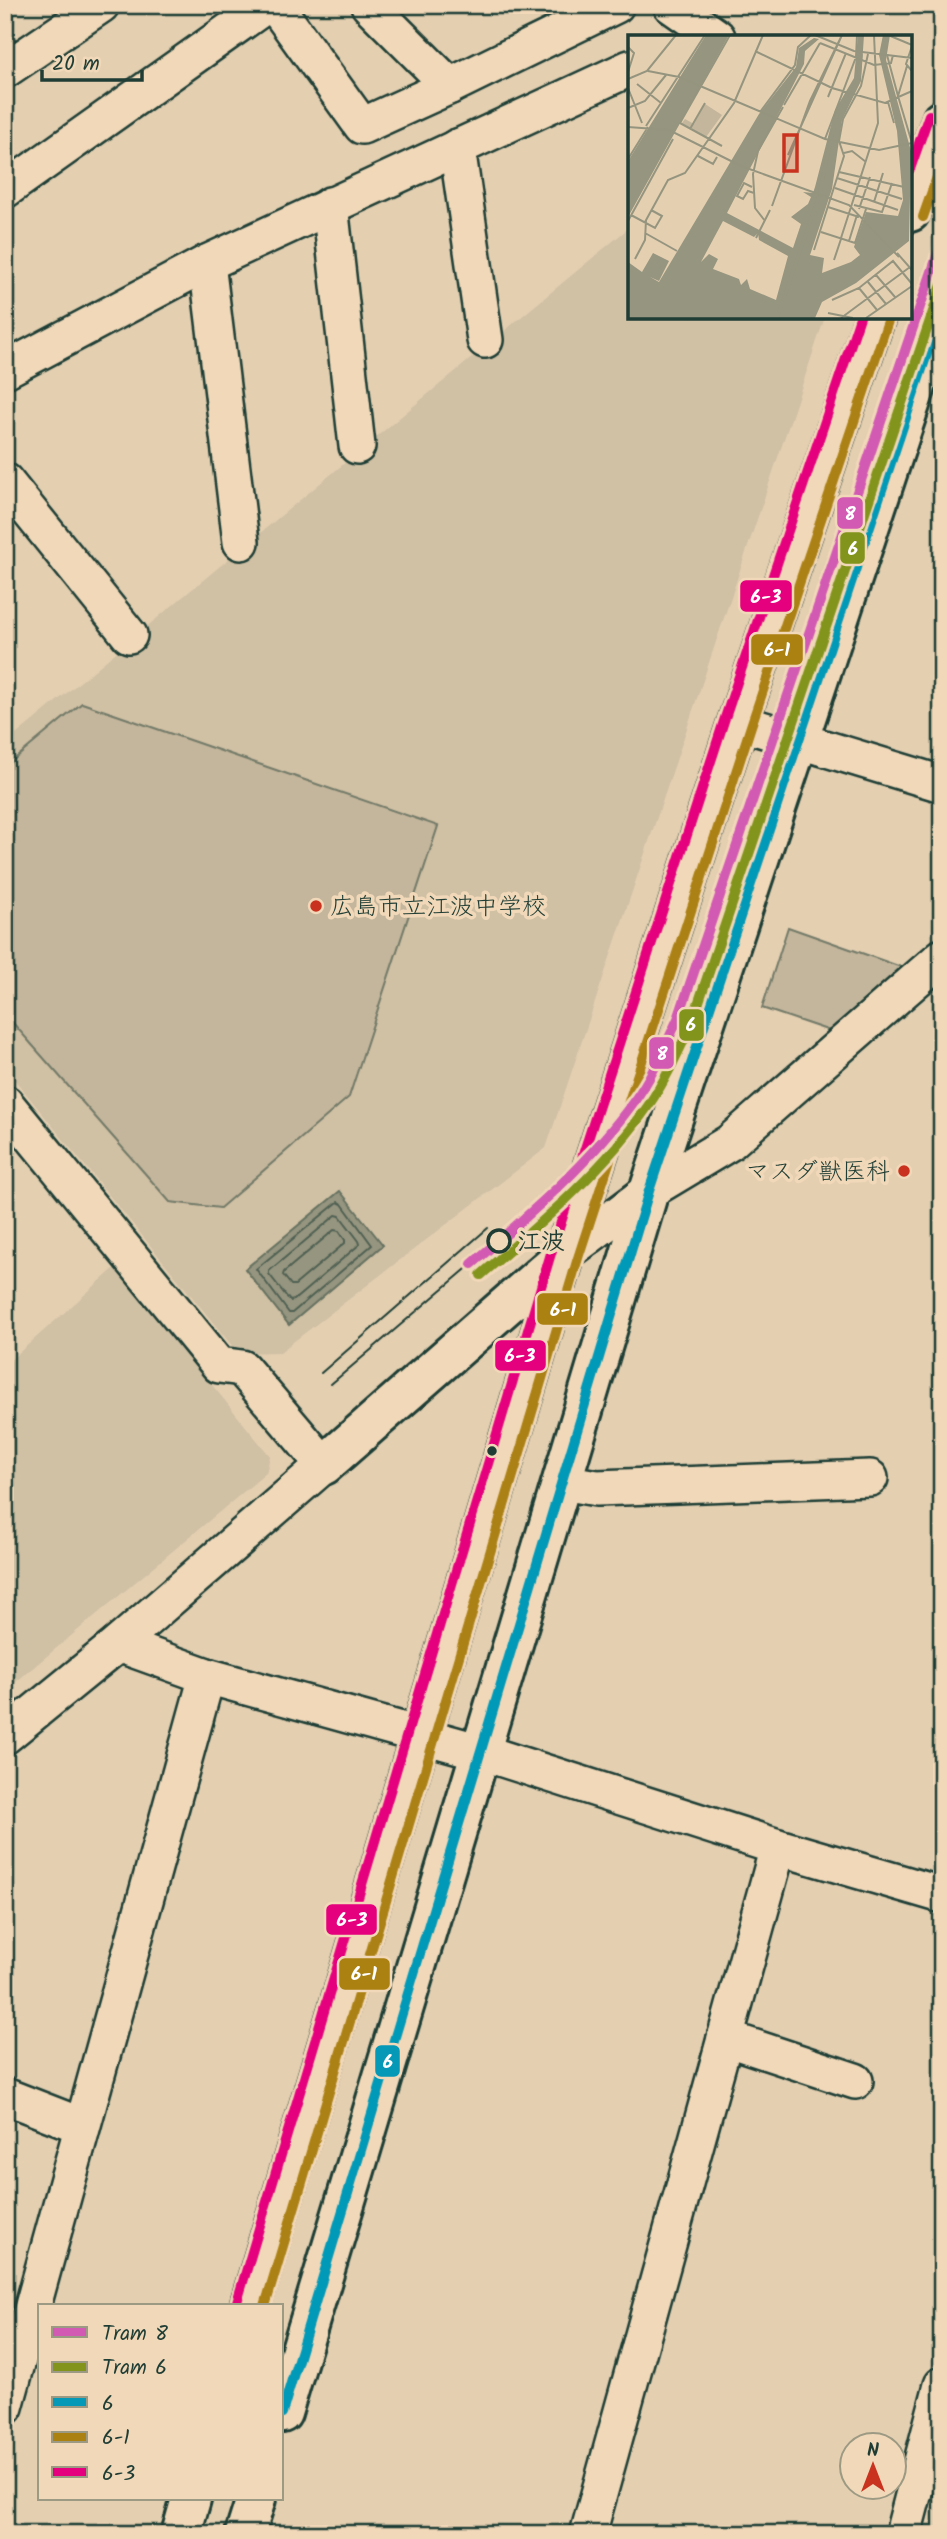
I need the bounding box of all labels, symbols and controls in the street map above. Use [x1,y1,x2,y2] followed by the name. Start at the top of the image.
[628,35,912,318] inset map
[42,38,142,82] scale bar
[52,48,100,81] text: 20 m
[836,496,864,530] line badge: 8
[844,500,856,530] text: 8
[839,531,866,565] line badge: 6
[848,535,858,565] text: 6
[739,579,793,613] line badge: 6-3
[751,583,781,613] text: 6-3
[750,633,804,666] line badge: 6-1
[764,636,790,666] text: 6-1
[330,888,546,927] place label: 広島市立江波中学校
[308,898,324,914] marker: 広島市立江波中学校
[678,1008,705,1042] line badge: 6
[686,1011,696,1041] text: 6
[648,1036,675,1070] line badge: 8
[656,1040,668,1070] text: 8
[746,1153,890,1192] place label: マスダ獣医科
[896,1163,912,1179] marker: マスダ獣医科
[517,1223,565,1262] place label: 江波
[487,1229,511,1253] marker: 江波
[536,1292,589,1326] line badge: 6-1
[550,1296,576,1326] text: 6-1
[494,1339,547,1372] line badge: 6-3
[505,1342,535,1372] text: 6-3
[485,1444,499,1458] unlabelled marker
[325,1903,378,1936] line badge: 6-3
[337,1906,367,1936] text: 6-3
[338,1957,391,1991] line badge: 6-1
[351,1960,377,1990] text: 6-1
[374,2044,401,2078] line badge: 6
[383,2048,393,2078] text: 6
[38,2304,284,2500] legend
[102,2318,168,2351] text: Tram 8
[102,2352,167,2385] text: Tram 6
[102,2388,114,2421] text: 6
[102,2422,130,2455] text: 6-1
[838,2430,908,2500] north arrow
[867,2436,879,2466] text: N
[102,2458,135,2491] text: 6-3

